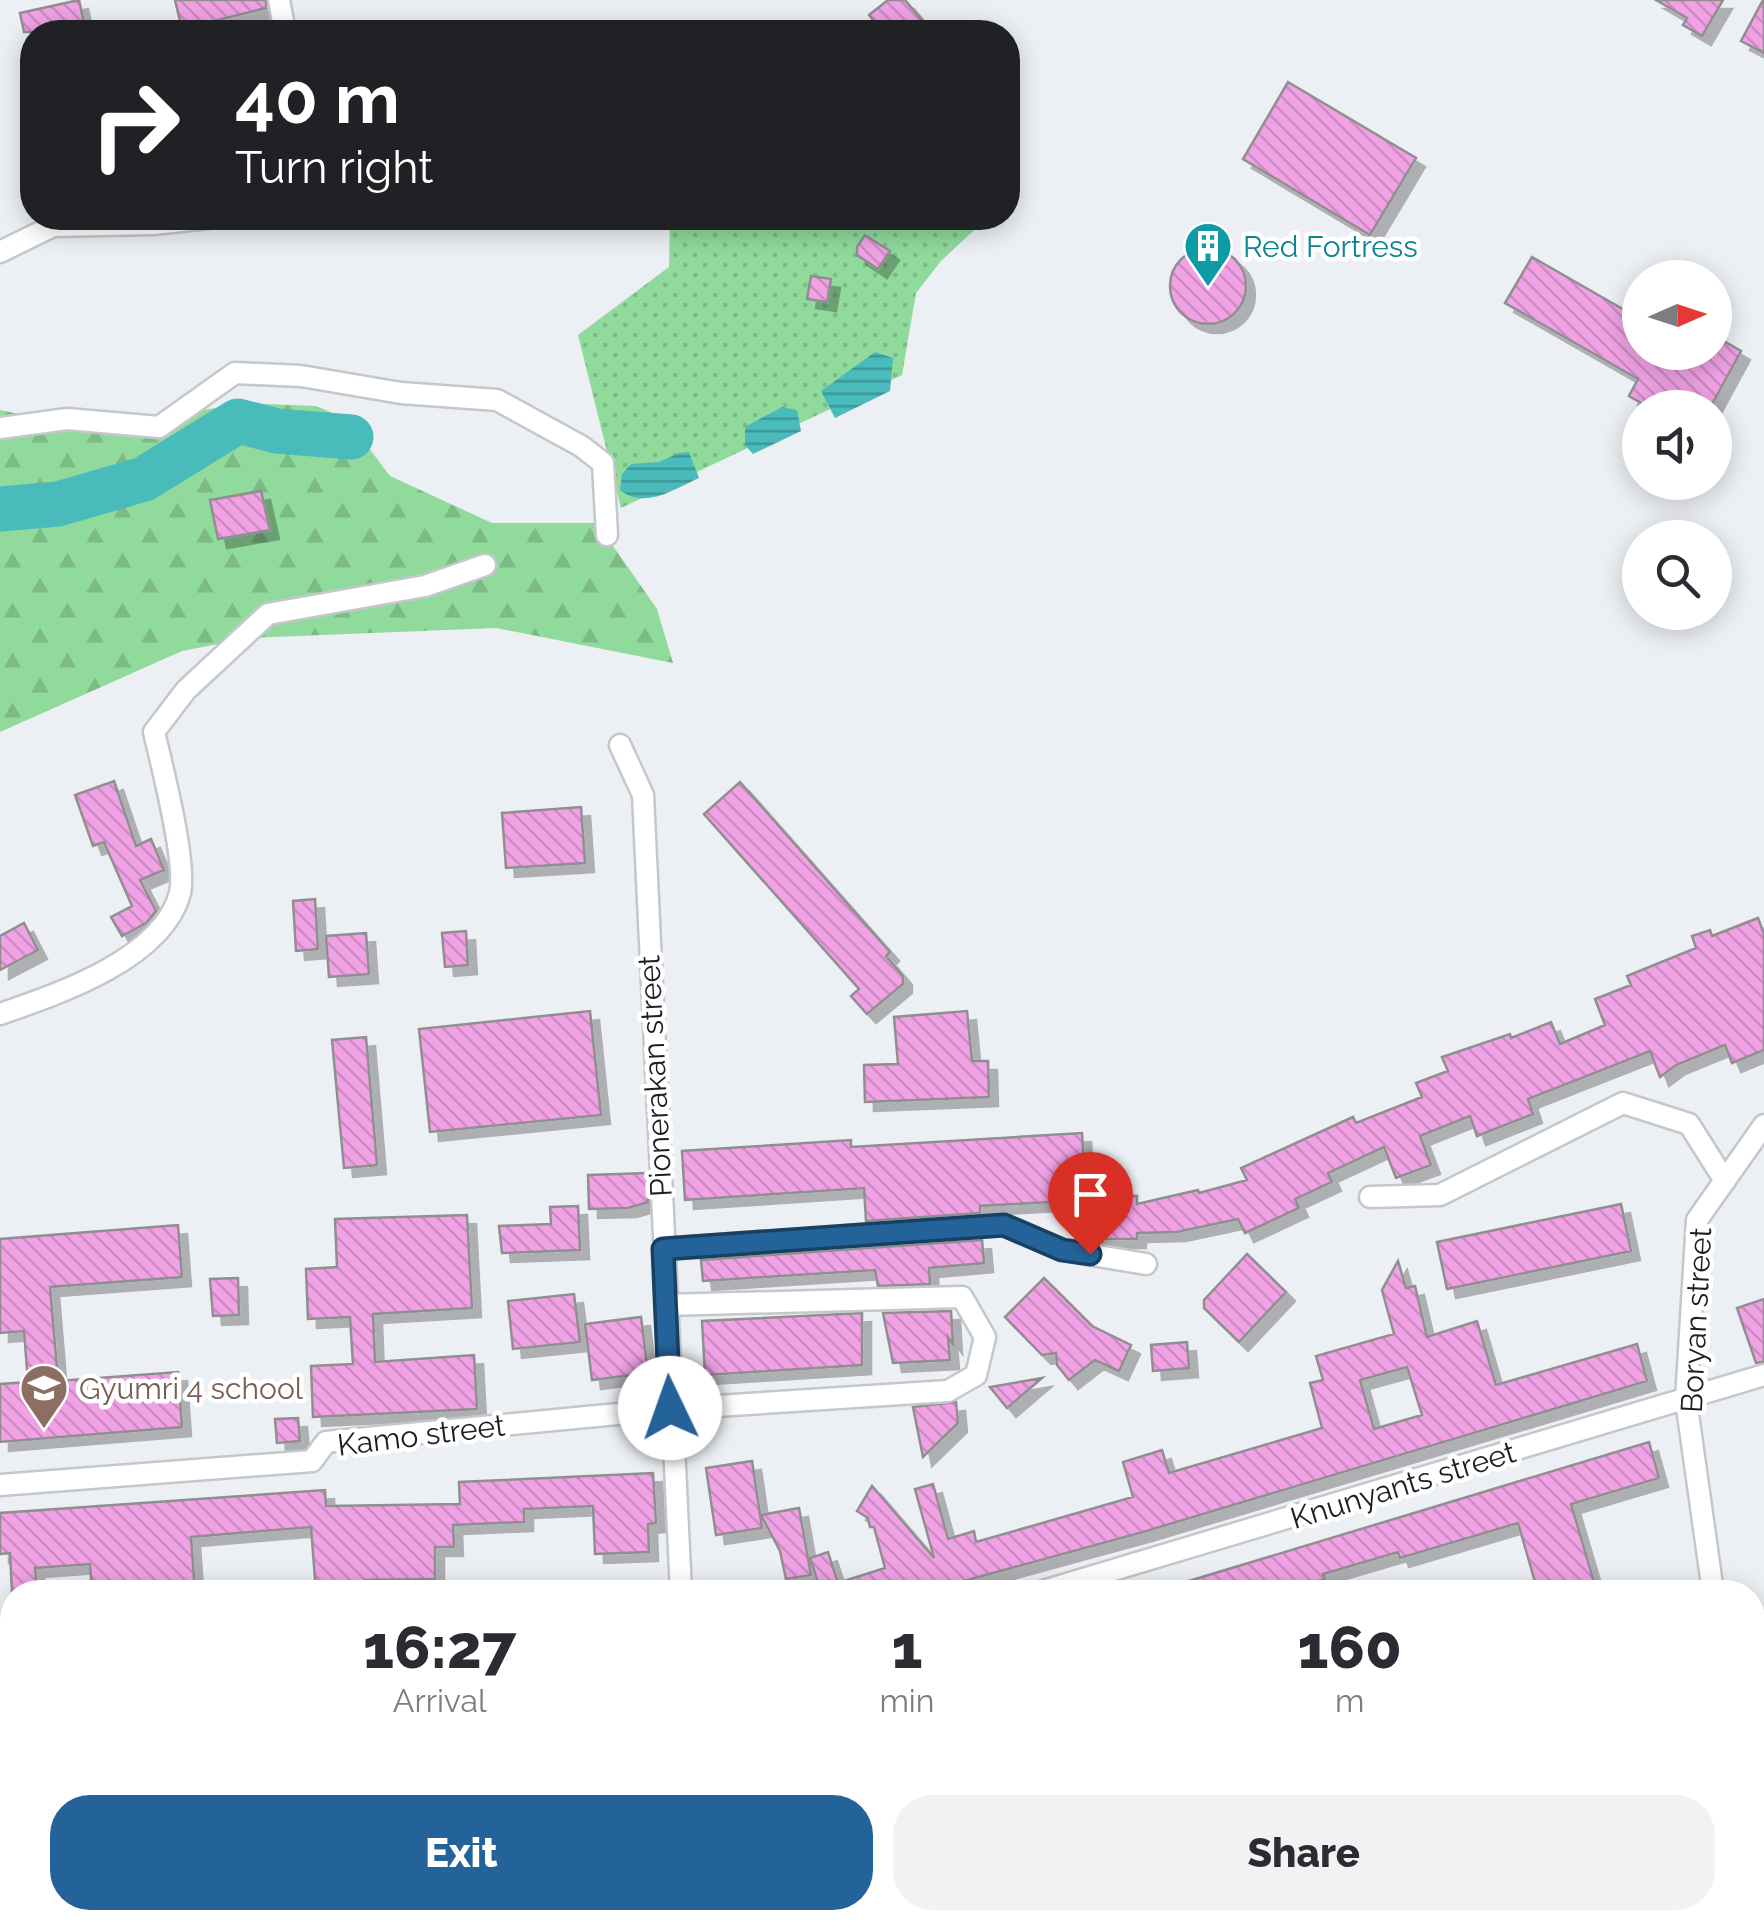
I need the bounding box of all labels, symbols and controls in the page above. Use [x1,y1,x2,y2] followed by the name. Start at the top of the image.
[235,57,400,139] text: 40 m
[70,60,200,190] icon: right
[235,141,433,194] text: Turn right
[1182,220,1234,288] building icon: Red Fortress
[1243,229,1418,264] place label: Red Fortress
[1622,260,1732,370] north arrow
[1622,260,1732,630] map controls
[1622,390,1732,500] button: sound
[1622,520,1732,630] button: search
[631,954,679,1198] street label: Pionerakan street
[1048,1152,1133,1255] pin
[1063,1167,1118,1222] icon: arrive
[1674,1227,1718,1413] street label: Boryan street
[618,1356,722,1460] position arrow
[18,1362,70,1430] school or university icon: Gyumri 4 school
[79,1371,304,1406] place label: Gyumri 4 school
[335,1407,507,1463] street label: Kamo street
[1286,1434,1520,1536] street label: Knunyants street
[363,1612,516,1682] text: 16:27
[891,1612,923,1682] text: 1
[1298,1612,1402,1682] text: 160
[393,1682,487,1719] text: Arrival
[879,1682,934,1719] text: min
[1335,1682,1364,1719] text: m
[50,1795,873,1910] button: Exit
[893,1795,1715,1910] button: Share

